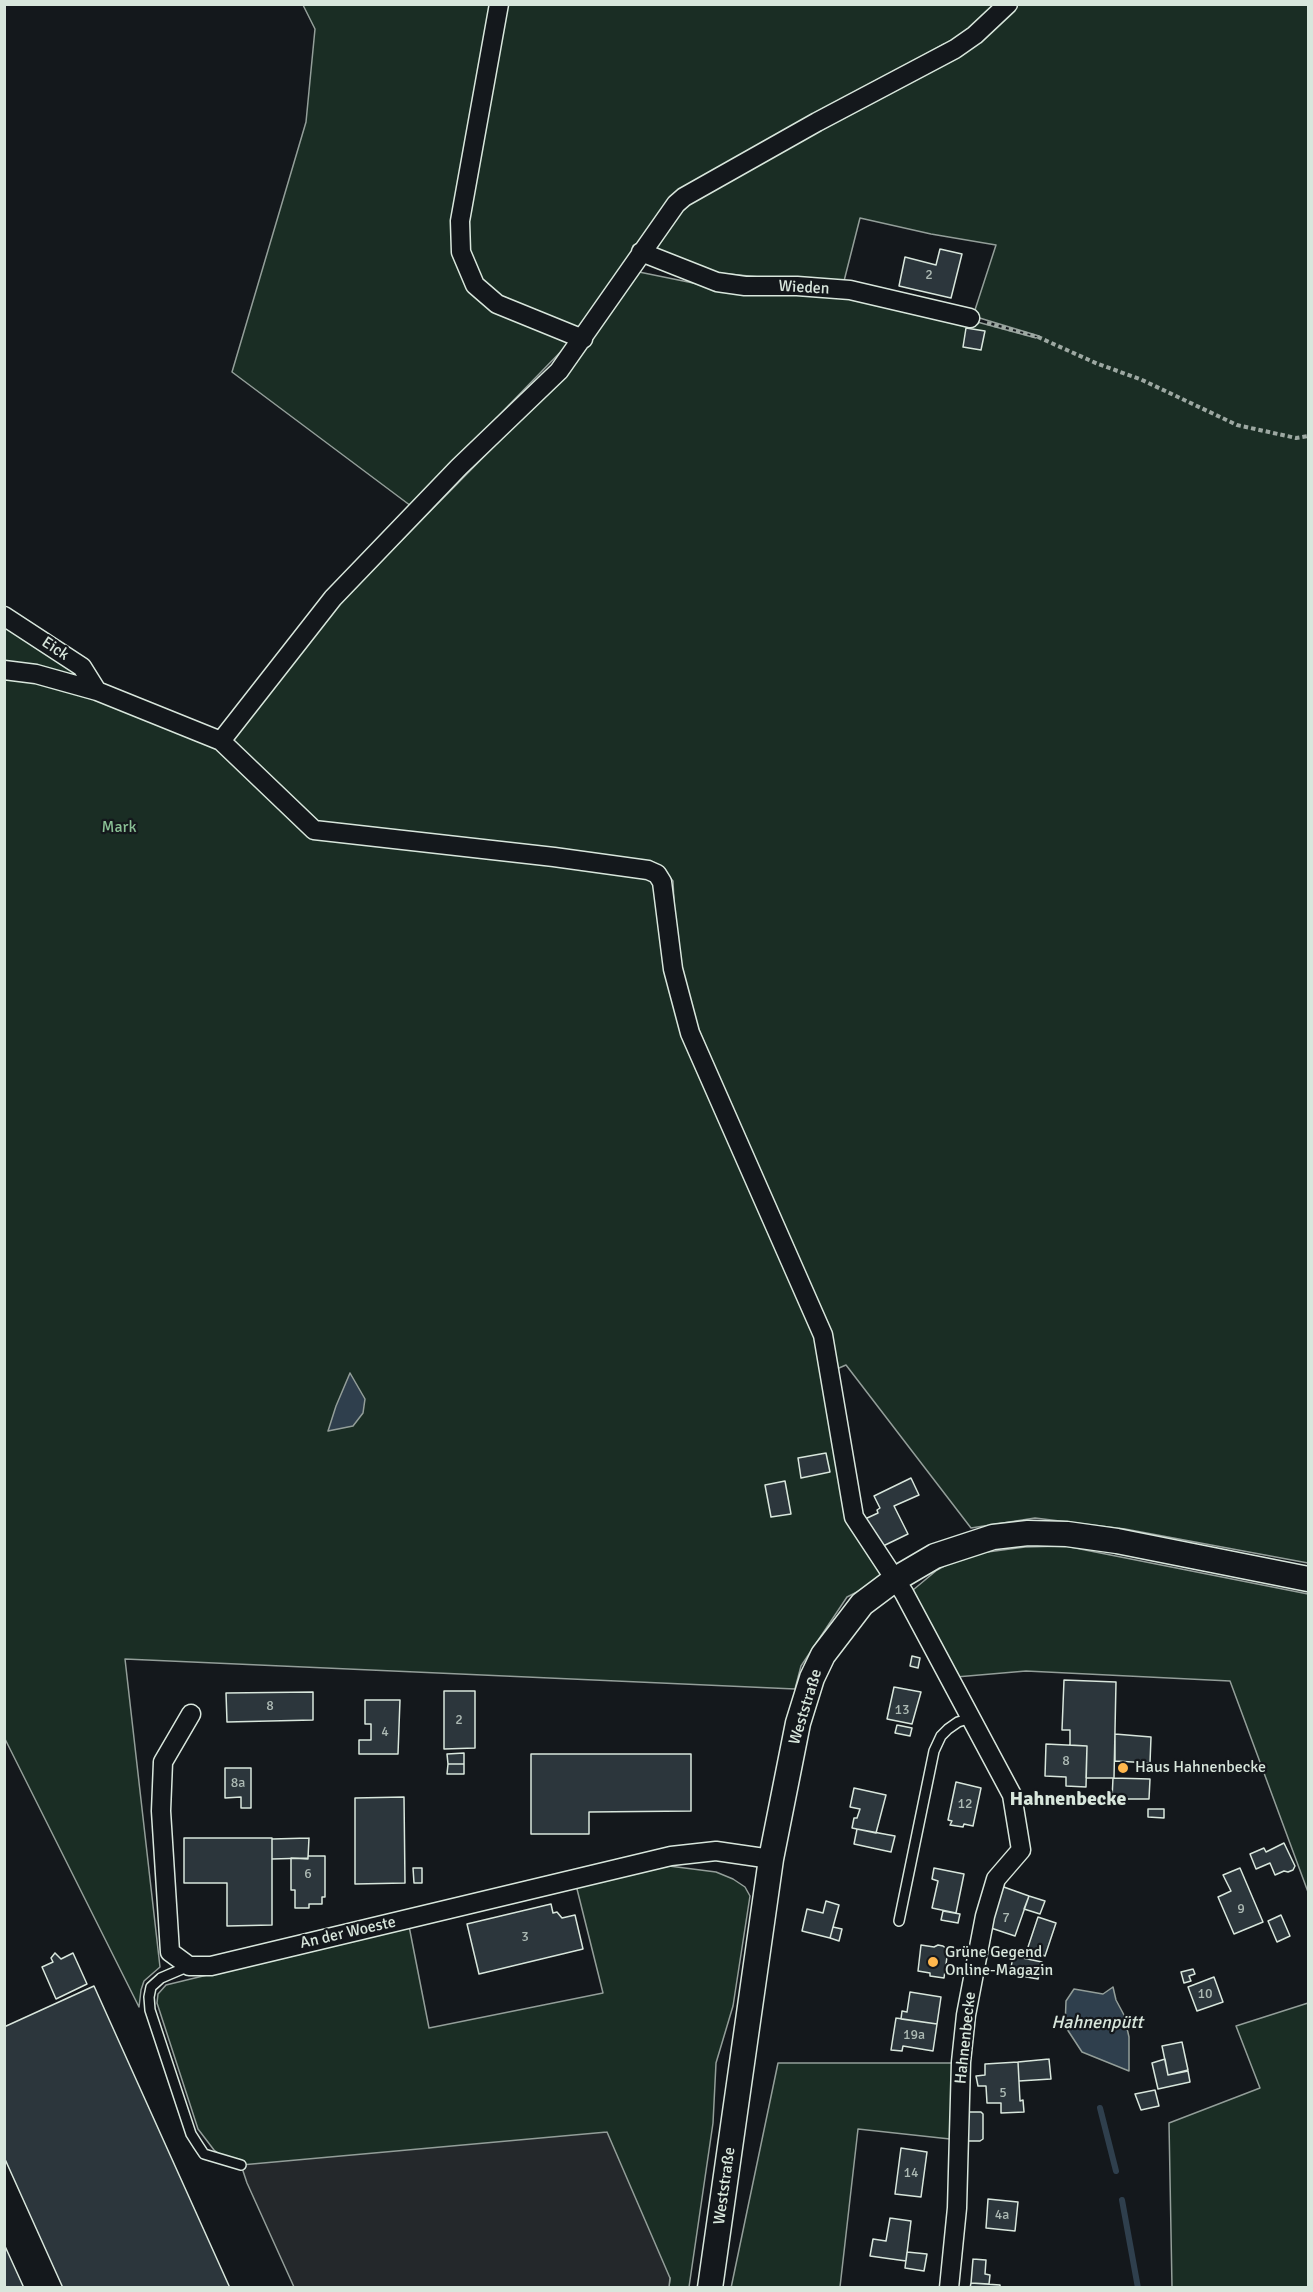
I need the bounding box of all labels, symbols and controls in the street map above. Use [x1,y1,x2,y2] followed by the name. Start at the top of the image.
[925,267,933,283] house number: 2
[778,277,830,299] street label: Wieden
[38,633,72,665] street label: Eick
[102,818,136,838] park label: Mark
[785,1667,827,1747] street label: Weststraße
[266,1698,274,1714] house number: 8
[894,1702,910,1718] house number: 13
[455,1712,463,1728] house number: 2
[381,1724,389,1740] house number: 4
[1062,1753,1070,1769] house number: 8
[1135,1758,1266,1778] place label: Haus Hahnenbecke
[1116,1761,1130,1775] marker: Haus Hahnenbecke
[231,1775,245,1791] house number: 8a
[1010,1788,1126,1812] district label: Hahnenbecke
[957,1796,973,1812] house number: 12
[304,1866,312,1882] house number: 6
[1237,1901,1245,1917] house number: 9
[1002,1910,1010,1926] house number: 7
[298,1913,398,1953] street label: An der Woeste
[521,1929,529,1945] house number: 3
[945,1943,1053,1981] place label: Grüne Gegend Online-Magazin
[926,1955,940,1969] marker: Grüne Gegend Online-Magazin
[1197,1986,1213,2002] house number: 10
[952,1991,980,2085] street label: Hahnenbecke
[1051,2012,1143,2034] water label: Hahnenpütt
[903,2027,925,2043] house number: 19a
[999,2085,1007,2101] house number: 5
[710,2146,740,2226] street label: Weststraße
[903,2165,919,2181] house number: 14
[995,2207,1009,2223] house number: 4a

